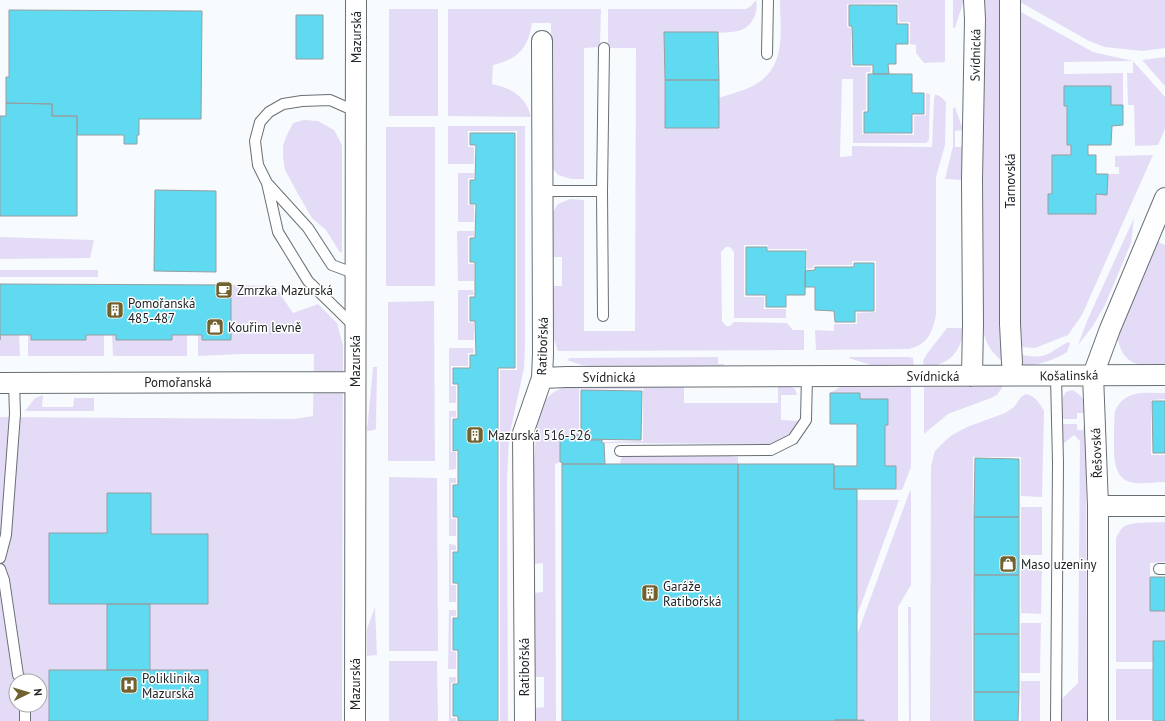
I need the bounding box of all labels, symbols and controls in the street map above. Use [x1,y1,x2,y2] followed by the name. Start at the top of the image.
[348,11,365,63] street label: Mazurská
[967,28,984,82] street label: Svídnická
[1002,153,1019,209] street label: Tarnovská
[214,280,234,300] cafe icon: Zmrzka Mazurská
[237,282,333,299] place label: Zmrzka Mazurská
[128,295,195,327] place label: Pomořanská 485-487
[105,300,125,320] building icon: Pomořanská 485-487
[533,316,552,376] street label: Ratibořská
[205,317,225,337] shop icon: Kouřim levně
[228,319,301,336] place label: Kouřim levně
[347,335,364,387] street label: Mazurská
[1039,366,1099,385] street label: Košalinská
[907,368,959,385] street label: Svídnická
[583,369,635,386] street label: Svídnická
[144,374,212,391] street label: Pomořanská
[465,425,485,445] building icon: Mazurská 516-526
[488,427,591,444] place label: Mazurská 516-526
[1087,427,1106,478] street label: Řešovská
[998,554,1018,574] shop icon: Maso uzeniny
[1021,556,1097,573] place label: Maso uzeniny
[663,578,722,610] place label: Garáže Ratibořská
[640,583,660,603] building icon: Garáže Ratibořská
[516,638,533,696] street label: Ratibořská
[347,658,364,710] street label: Mazurská
[142,670,200,702] place label: Poliklinika Mazurská
[8,673,48,713] north arrow
[119,675,139,695] hospital icon: Poliklinika Mazurská
[31,688,45,696] text: N

